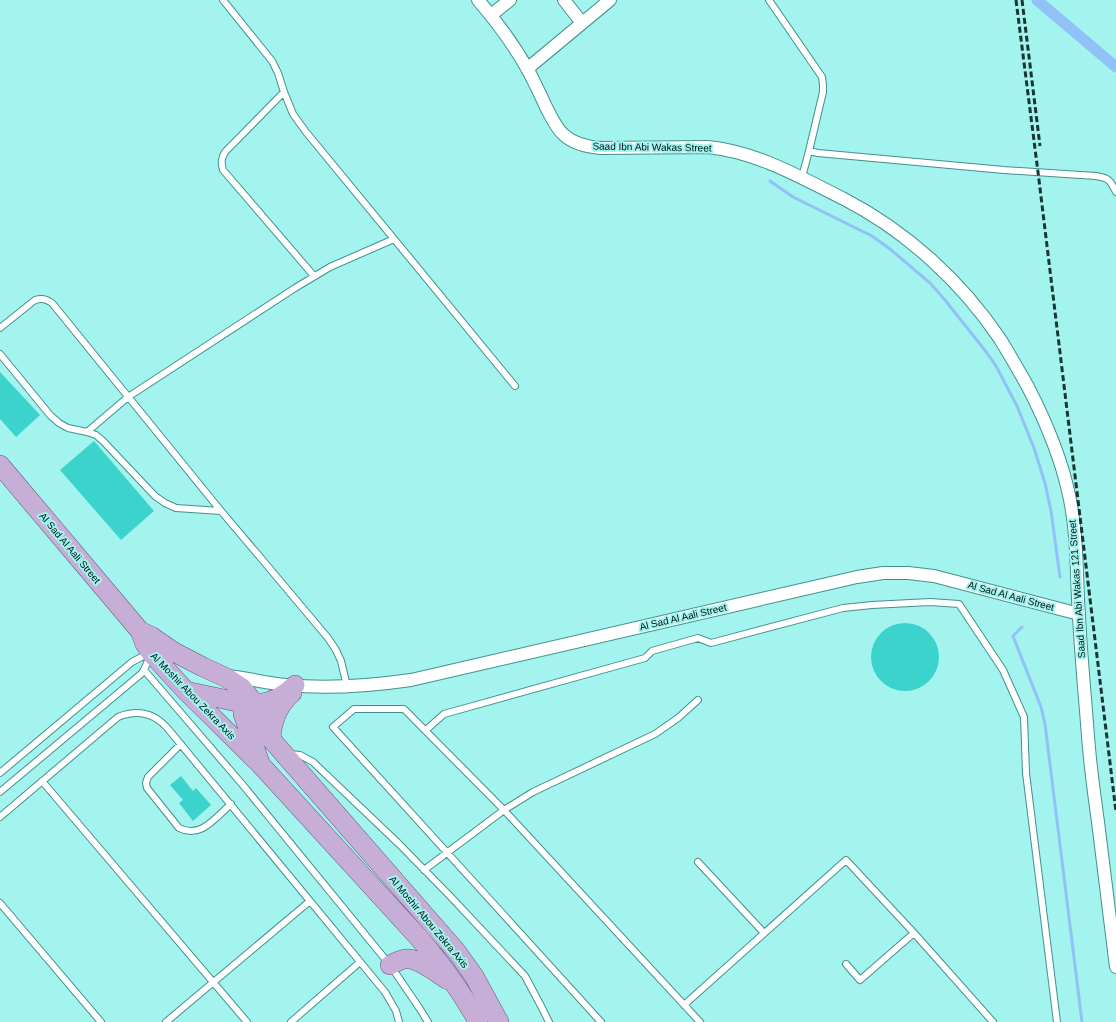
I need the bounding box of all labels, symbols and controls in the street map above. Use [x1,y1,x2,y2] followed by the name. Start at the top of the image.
[592,140,712,154] street label: Saad Ibn Abi Wakas Street
[37,510,103,586] street label: Al Sad Al Aali Street
[1067,519,1087,659] street label: Saad Ibn Abi Wakas 121 Street
[967,579,1056,613] street label: Al Sad Al Aali Street
[638,602,728,632] street label: Al Sad Al Aali Street
[149,650,237,742] street label: Al Moshir Abou Zekra Axis
[387,874,471,970] street label: Al Moshir Abou Zekra Axis

